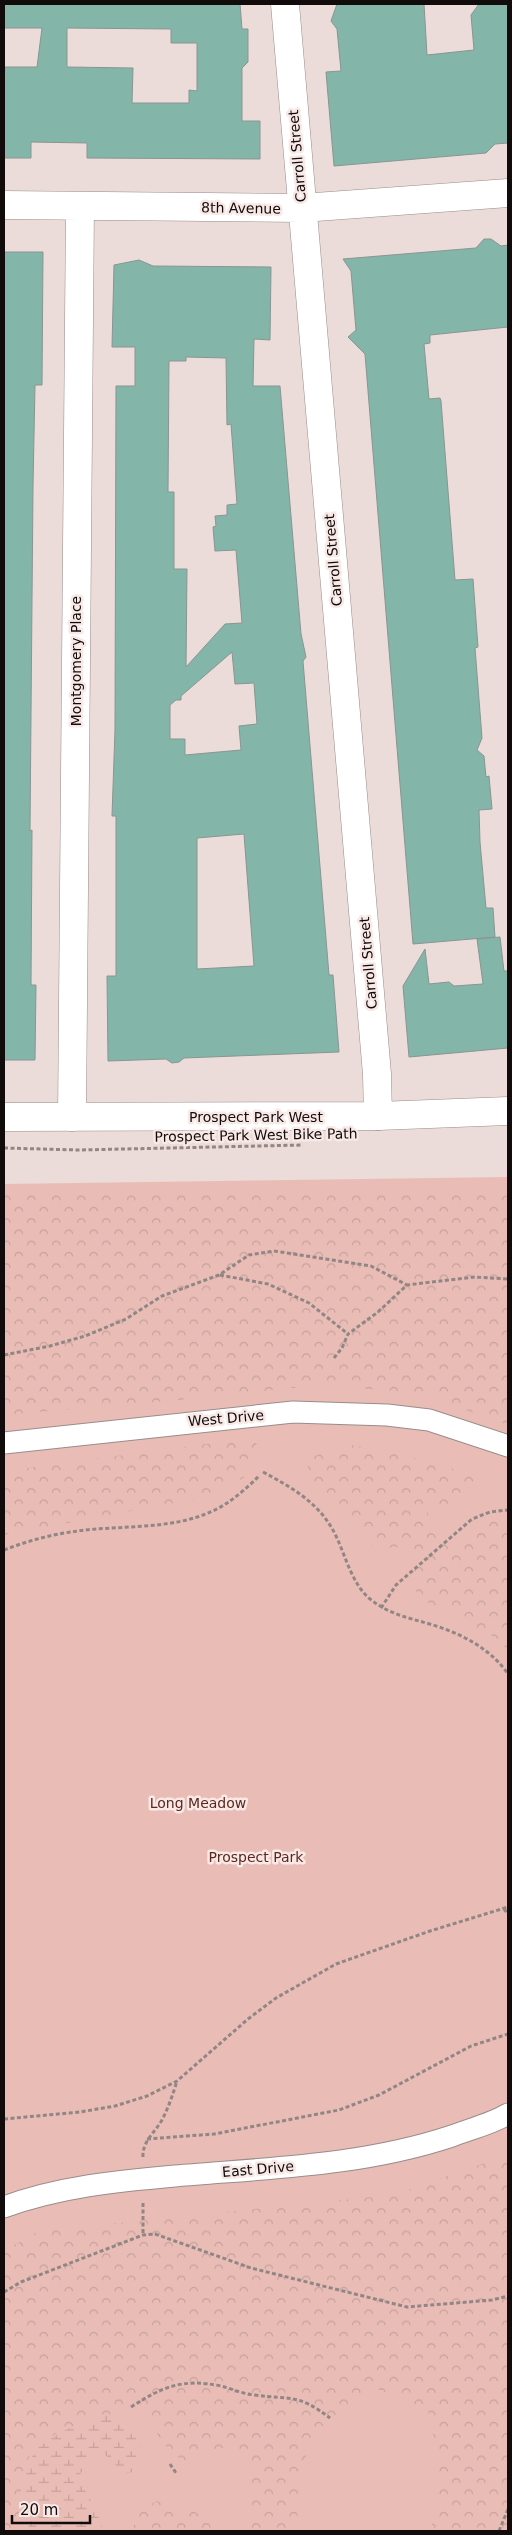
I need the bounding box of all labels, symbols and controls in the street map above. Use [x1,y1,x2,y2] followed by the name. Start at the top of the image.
[285,109,309,203] street label: Carroll Street
[201,199,281,217] street label: 8th Avenue
[321,513,345,607] street label: Carroll Street
[68,596,84,726] street label: Montgomery Place
[356,916,380,1010] street label: Carroll Street
[189,1109,323,1125] street label: Prospect Park West
[154,1125,358,1145] street label: Prospect Park West Bike Path
[187,1407,265,1429] street label: West Drive
[150,1795,246,1811] park label: Long Meadow
[209,1849,304,1865] park label: Prospect Park
[221,2158,295,2180] street label: East Drive
[12,2492,90,2524] scale bar
[20,2501,58,2519] text: 20 m

